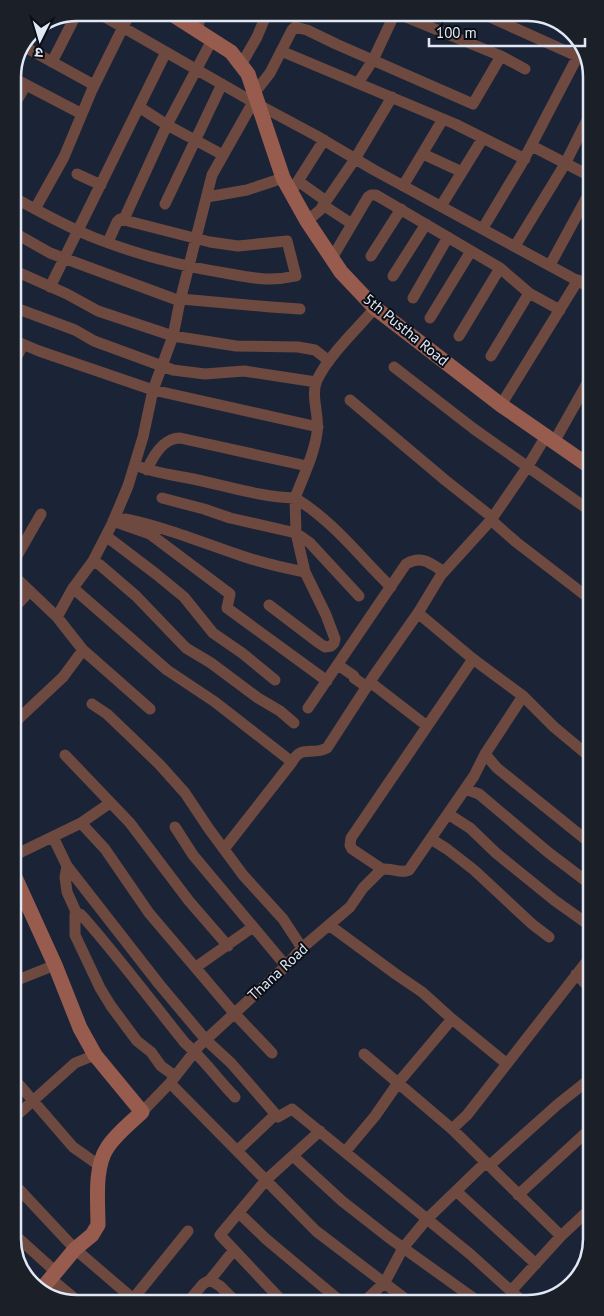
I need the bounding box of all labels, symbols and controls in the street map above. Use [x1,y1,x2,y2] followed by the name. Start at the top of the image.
[15,15,65,65] north arrow
[429,15,585,47] scale bar
[436,23,477,42] text: 100 m
[33,44,44,62] text: उ
[360,289,453,370] street label: 5th Pustha Road
[244,939,312,1004] street label: Thana Road

